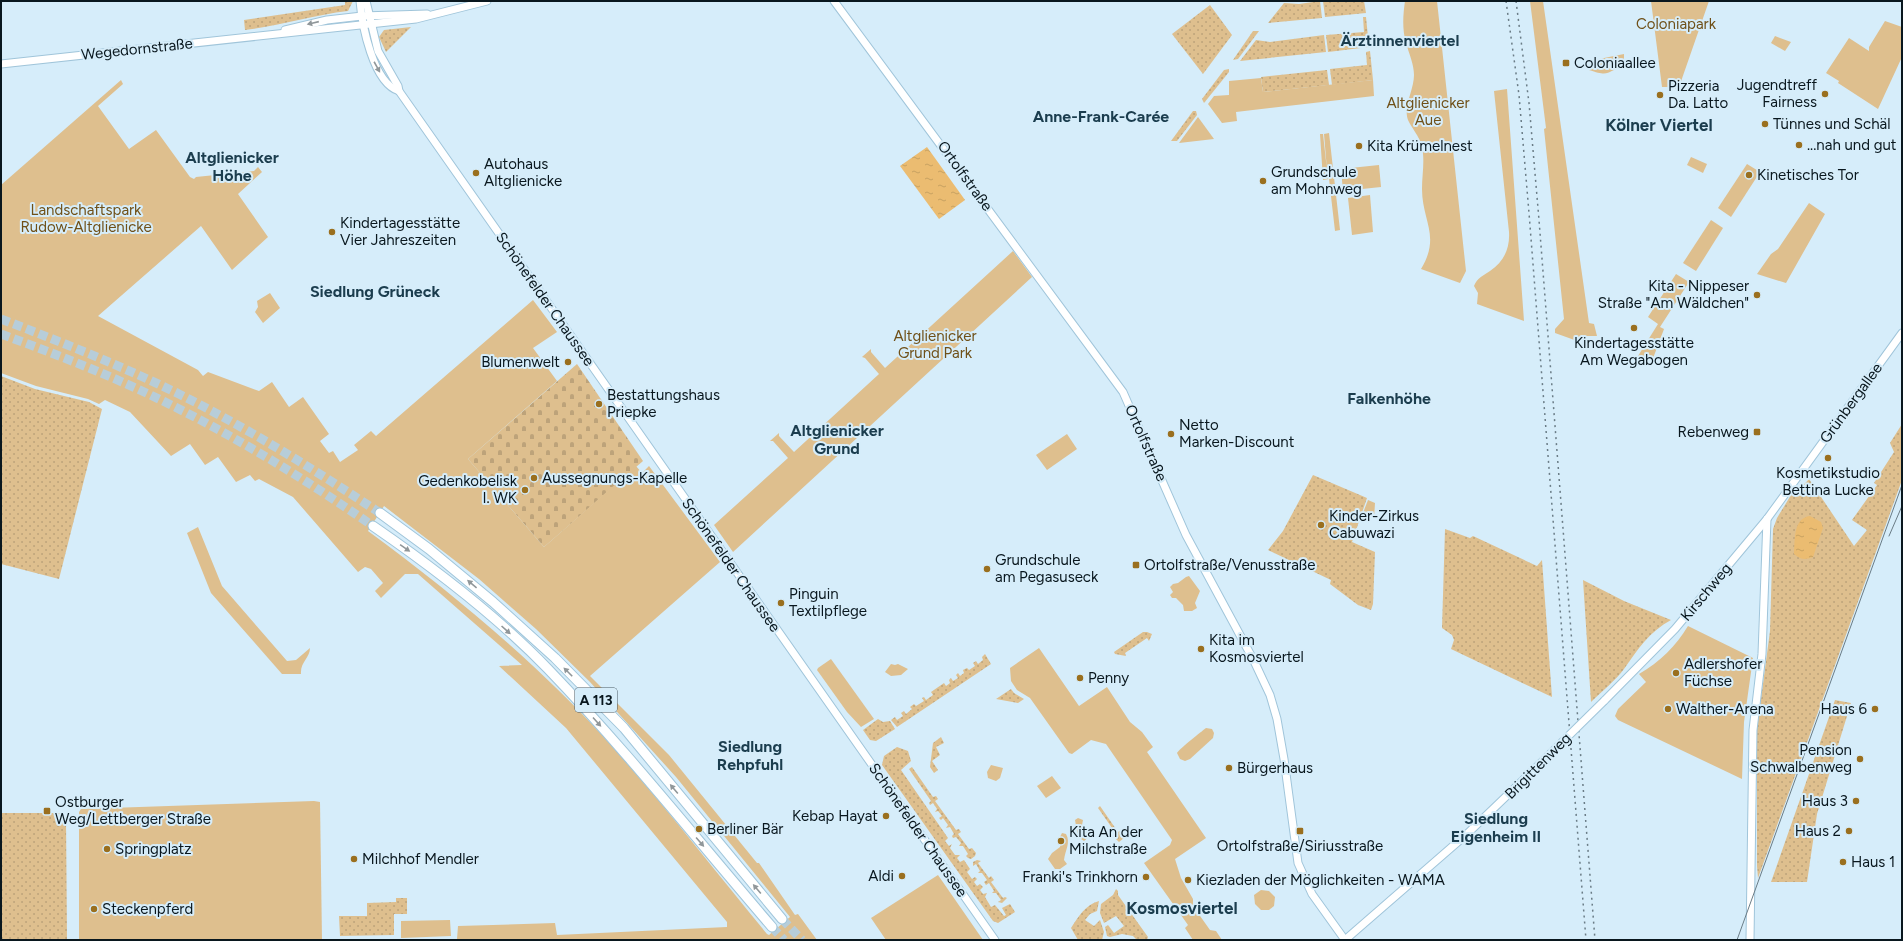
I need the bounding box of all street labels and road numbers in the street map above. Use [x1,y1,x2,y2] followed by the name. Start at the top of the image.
[80,34,194,64] street label: Wegedornstraße
[934,138,996,214] street label: Ortolfstraße
[492,229,598,369] street label: Schönefelder Chaussee
[1816,359,1886,447] street label: Grünbergallee
[1121,402,1171,484] street label: Ortolfstraße
[678,495,784,635] street label: Schönefelder Chaussee
[1677,560,1735,624] street label: Kirschweg
[575,688,617,712] road number: A 113
[1501,729,1575,803] street label: Brigittenweg
[865,760,971,900] street label: Schönefelder Chaussee

